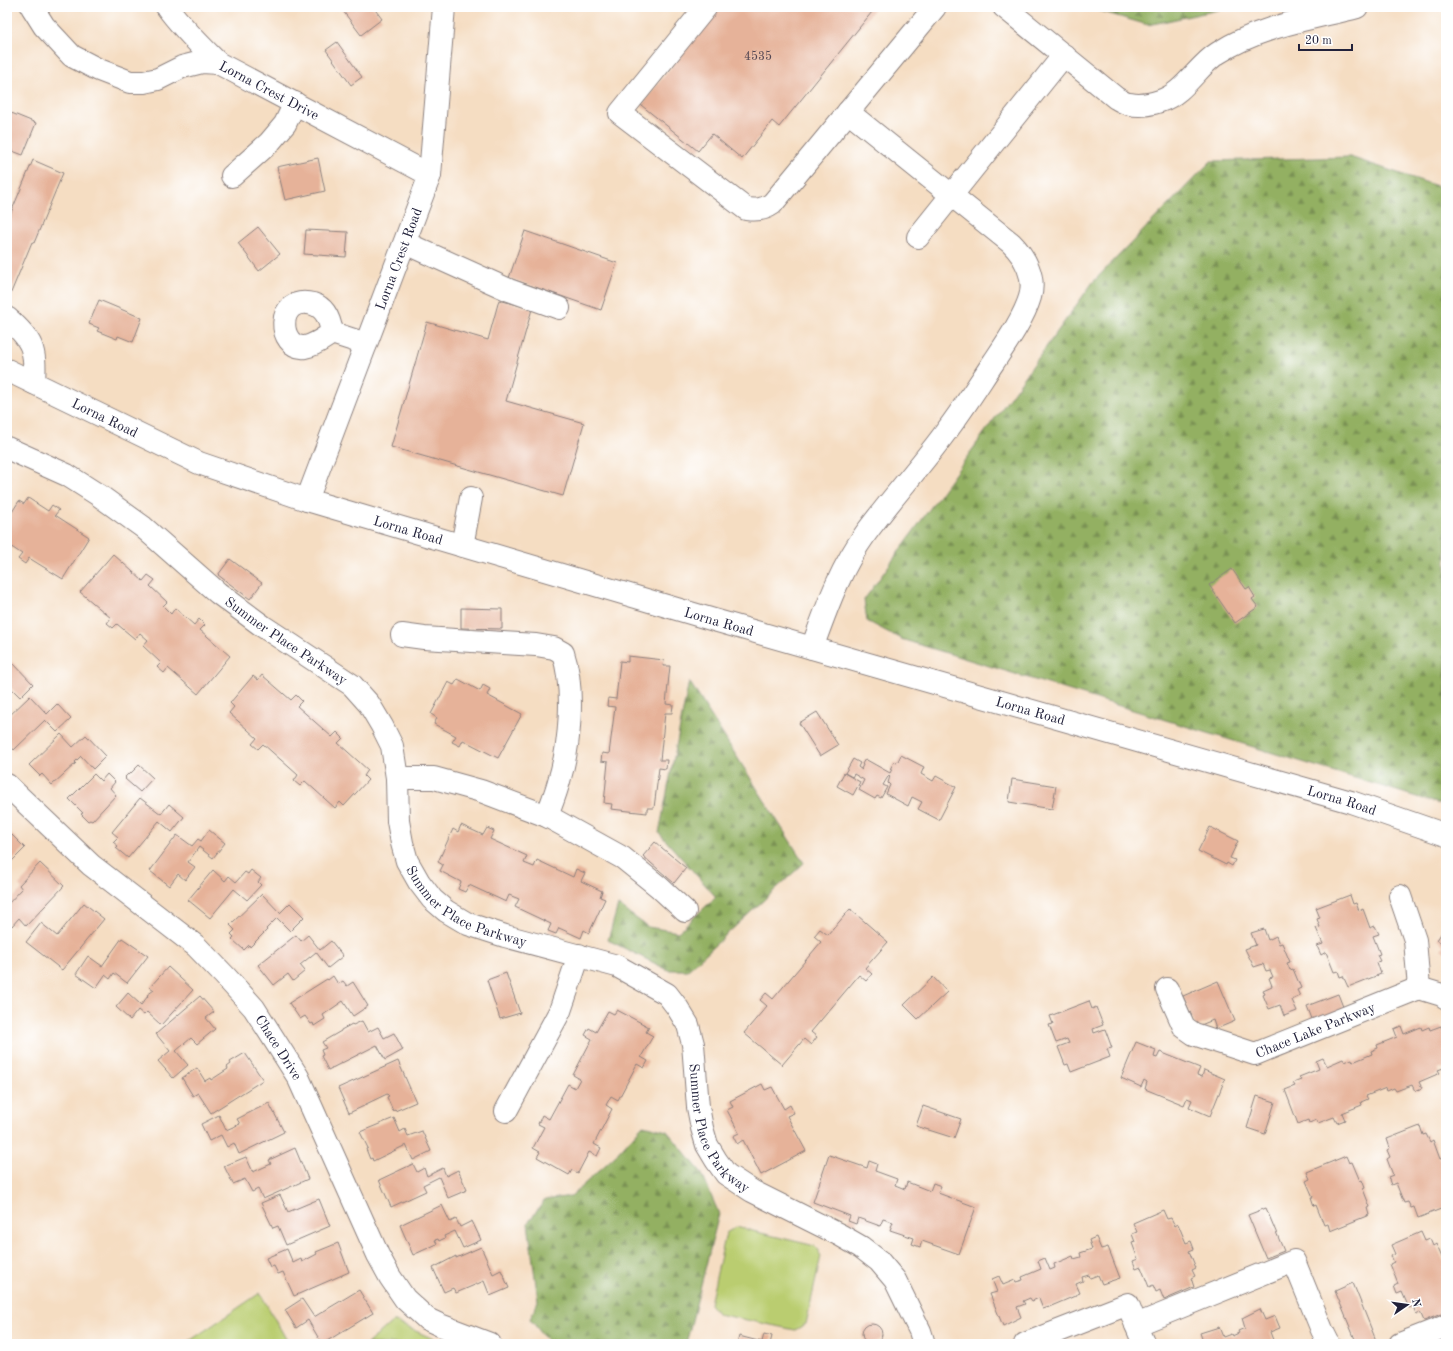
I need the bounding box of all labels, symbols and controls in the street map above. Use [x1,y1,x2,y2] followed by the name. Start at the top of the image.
[1299,26,1352,52] scale bar
[1305,35,1332,47] text: 20 m
[744,50,772,63] house number: 4535
[217,59,321,123] street label: Lorna Crest Drive
[374,206,425,312] street label: Lorna Crest Road
[69,396,140,440] street label: Lorna Road
[372,514,444,548] street label: Lorna Road
[222,595,350,688] street label: Summer Place Parkway
[682,606,755,639] street label: Lorna Road
[994,695,1067,728] street label: Lorna Road
[1305,784,1378,818] street label: Lorna Road
[403,864,529,950] street label: Summer Place Parkway
[1254,1000,1378,1061] street label: Chace Lake Parkway
[252,1013,304,1083] street label: Chace Drive
[687,1063,753,1196] street label: Summer Place Parkway
[1387,1285,1427,1325] north arrow
[1409,1298,1422,1309] text: N

